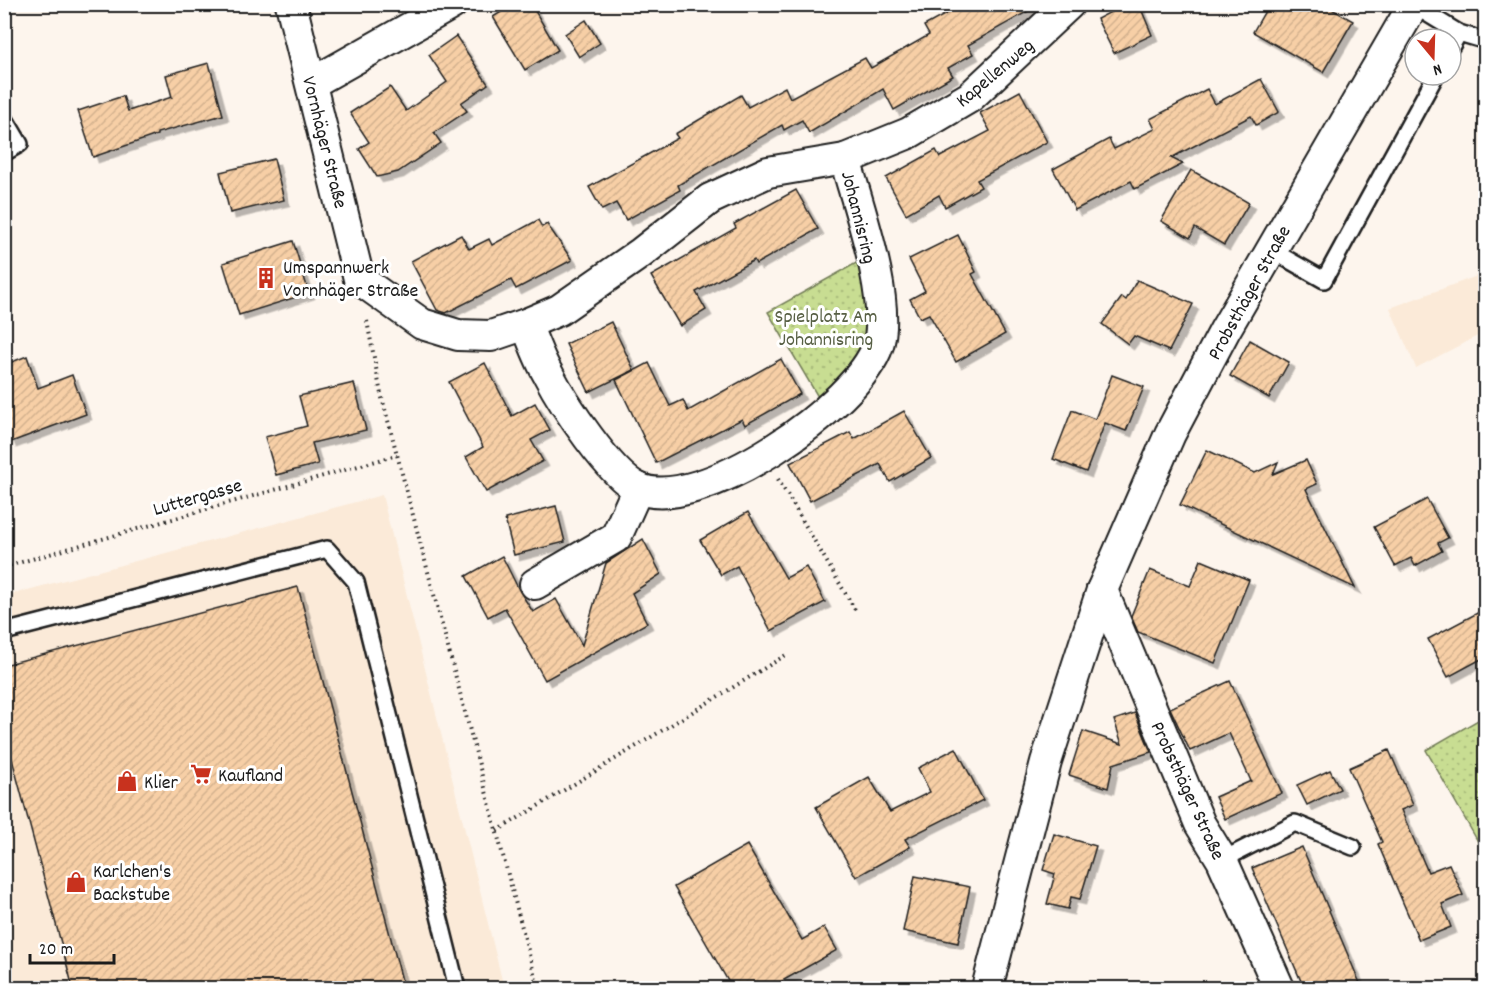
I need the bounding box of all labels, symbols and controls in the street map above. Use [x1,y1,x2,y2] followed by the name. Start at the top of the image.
[1403,27,1463,87] north arrow
[951,33,1041,115] street label: Kapellenweg
[1429,57,1445,81] text: N
[293,74,353,212] street label: Vornhäger Straße
[832,169,882,267] street label: Johannisring
[1202,221,1299,366] street label: Probsthäger Straße
[283,255,418,306] place label: Umspannwerk Vornhäger Straße
[254,266,278,290] building icon: Umspannwerk Vornhäger Straße
[775,304,877,355] park label: Spielplatz Am Johannisring
[150,473,246,525] street label: Luttergasse
[1142,717,1231,865] street label: Probsthäger Straße
[189,762,213,786] supermarket icon: Kaufland
[218,763,283,791] place label: Kaufland
[115,769,139,793] shop icon: Klier
[144,770,178,798] place label: Klier
[93,859,171,910] place label: Karlchen's Backstube
[64,870,88,894] shop icon: Karlchen's Backstube
[30,927,114,965] scale bar
[39,938,73,963] text: 20 m

